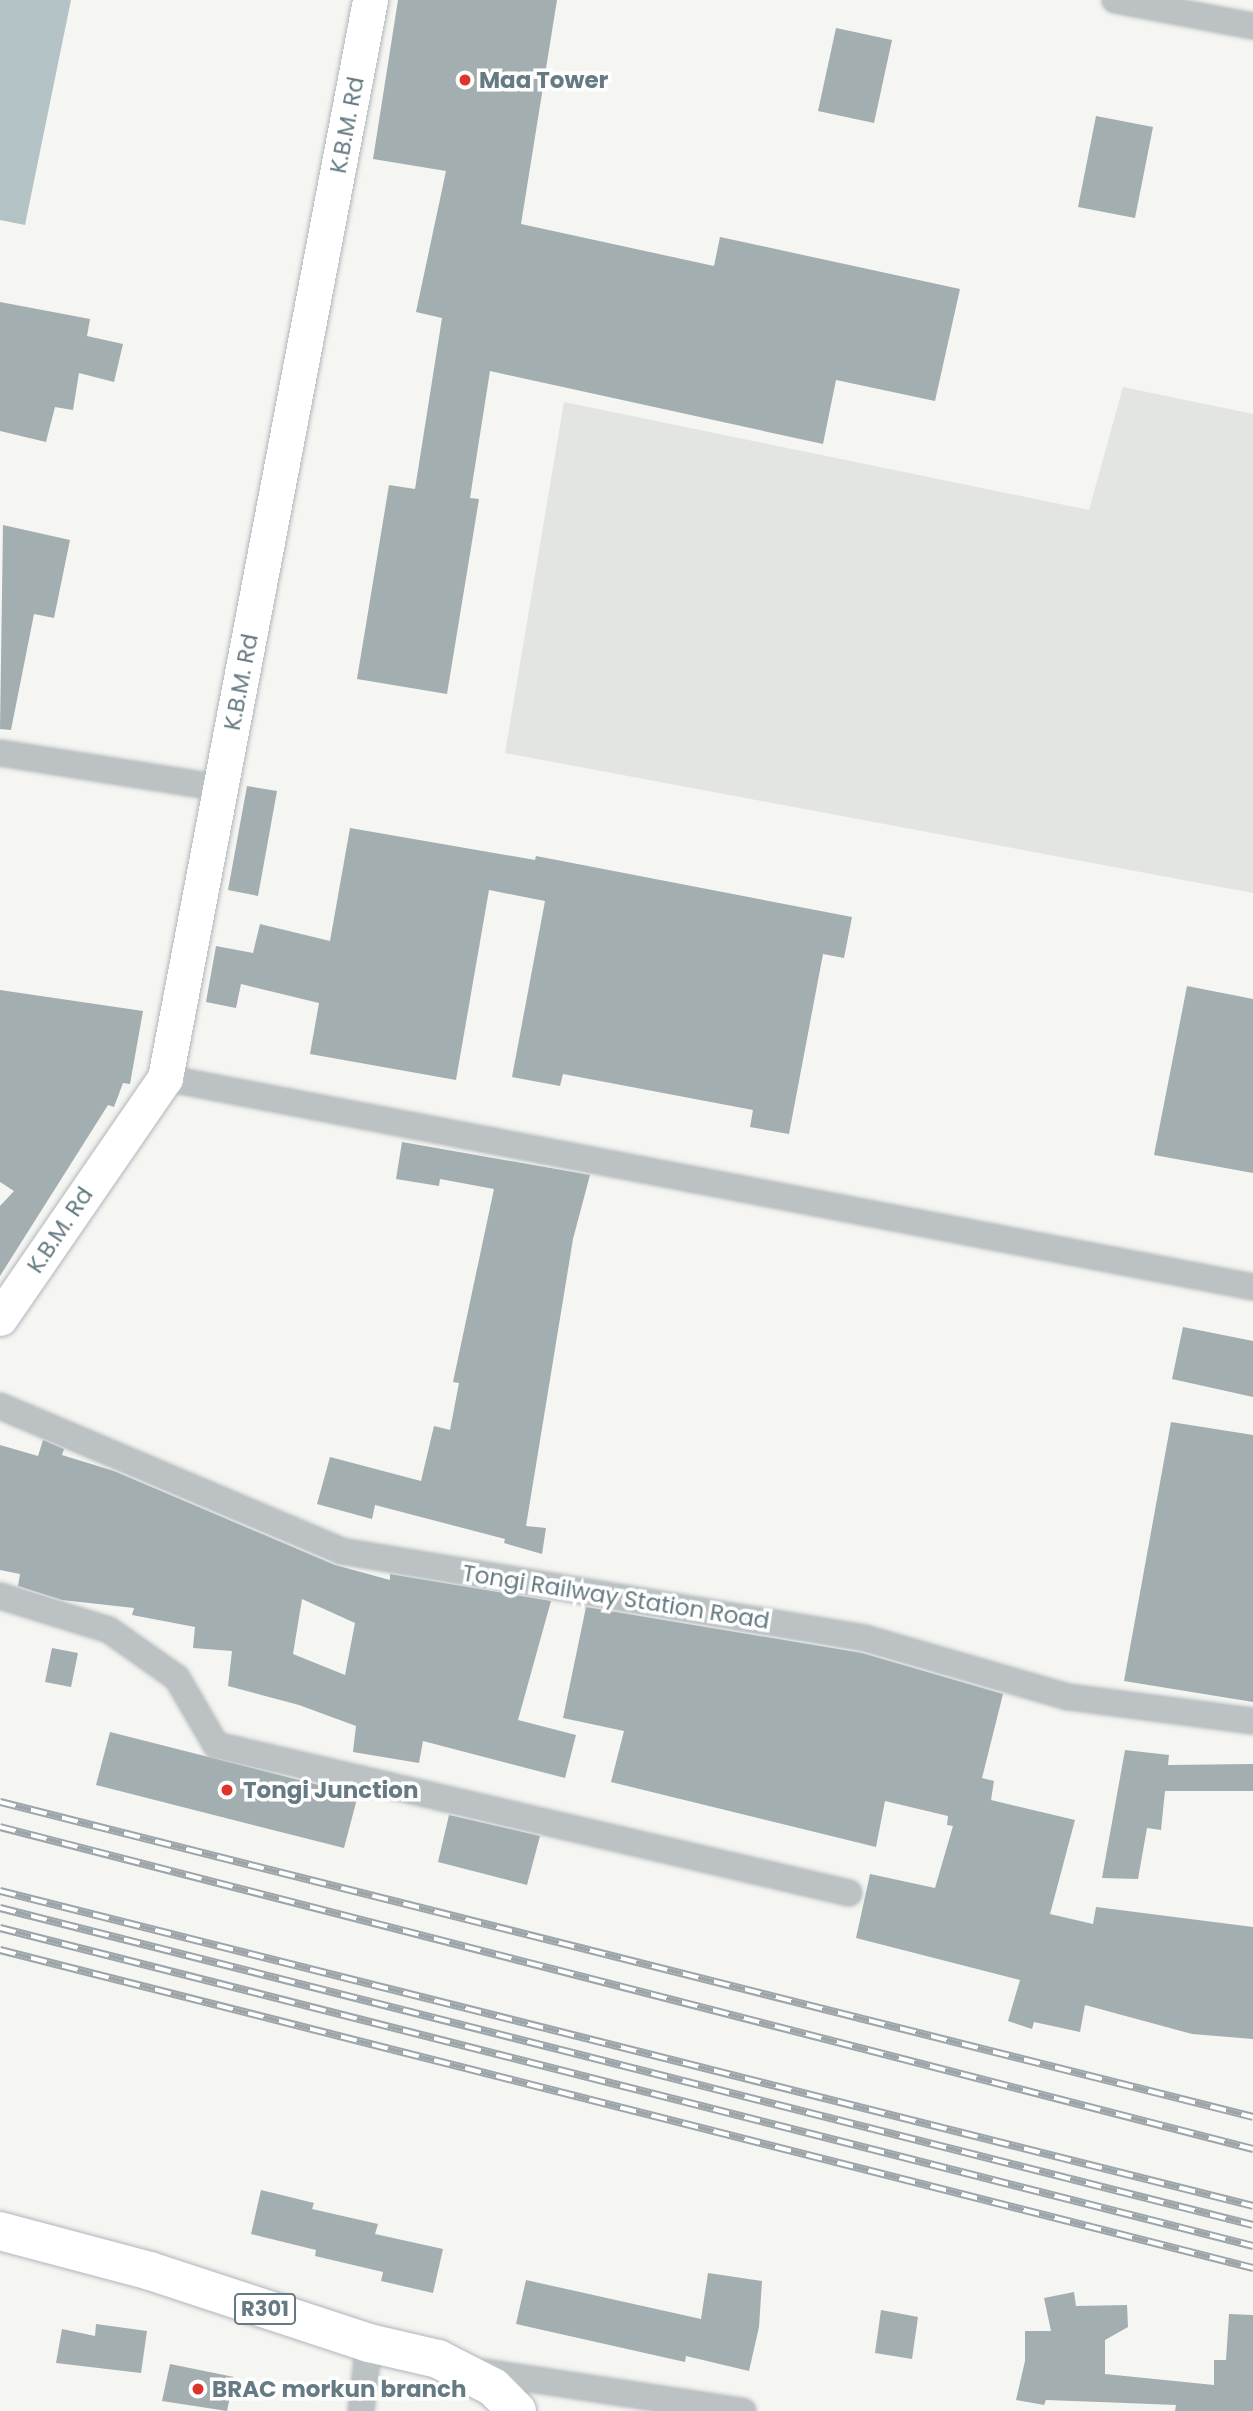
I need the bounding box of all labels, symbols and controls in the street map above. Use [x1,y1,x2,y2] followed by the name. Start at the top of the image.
[479,66,608,94] place label: Maa Tower
[457,72,473,88] marker: Maa Tower
[324,74,370,176] street label: K.B.M. Rd
[218,631,264,733] street label: K.B.M. Rd
[21,1182,99,1278] street label: K.B.M. Rd
[461,1559,771,1635] street label: Tongi Railway Station Road
[243,1776,419,1804] place label: Tongi Junction
[217,1780,237,1800] marker: Tongi Junction
[233,2292,296,2326] road number: R301
[212,2375,466,2403] place label: BRAC morkun branch
[190,2381,206,2397] marker: BRAC morkun branch

